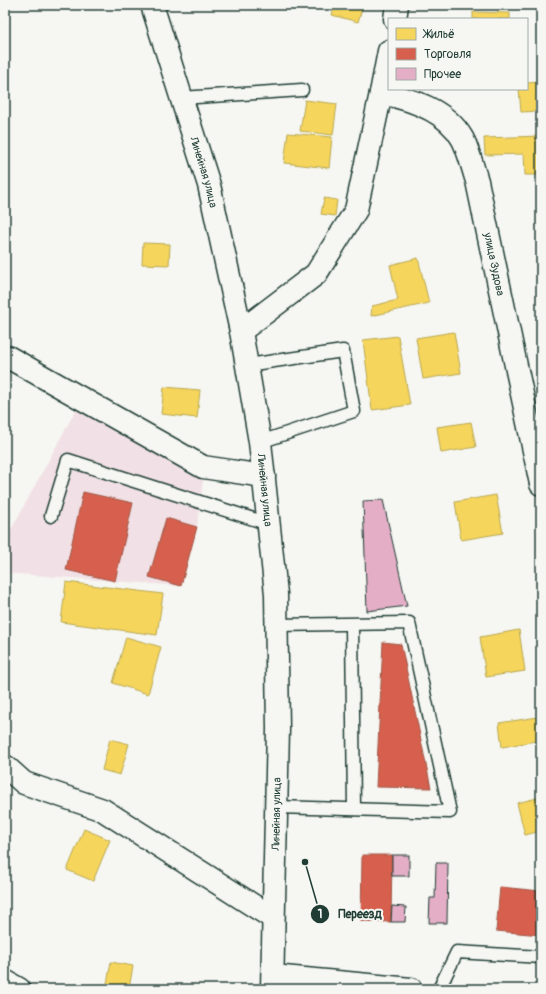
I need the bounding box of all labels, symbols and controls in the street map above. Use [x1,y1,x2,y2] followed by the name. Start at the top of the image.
[388,18,528,90] legend
[422,27,455,42] text: Жильё
[424,47,472,62] text: Торговля
[424,67,461,82] text: Прочее
[187,134,220,209] street label: Линейная улица
[481,230,507,297] street label: улица Зудова
[254,452,275,527] street label: Линейная улица
[269,777,284,852] street label: Линейная улица
[310,902,390,926] callout: Переезд
[318,907,322,922] text: 1
[338,907,383,922] text: Переезд

